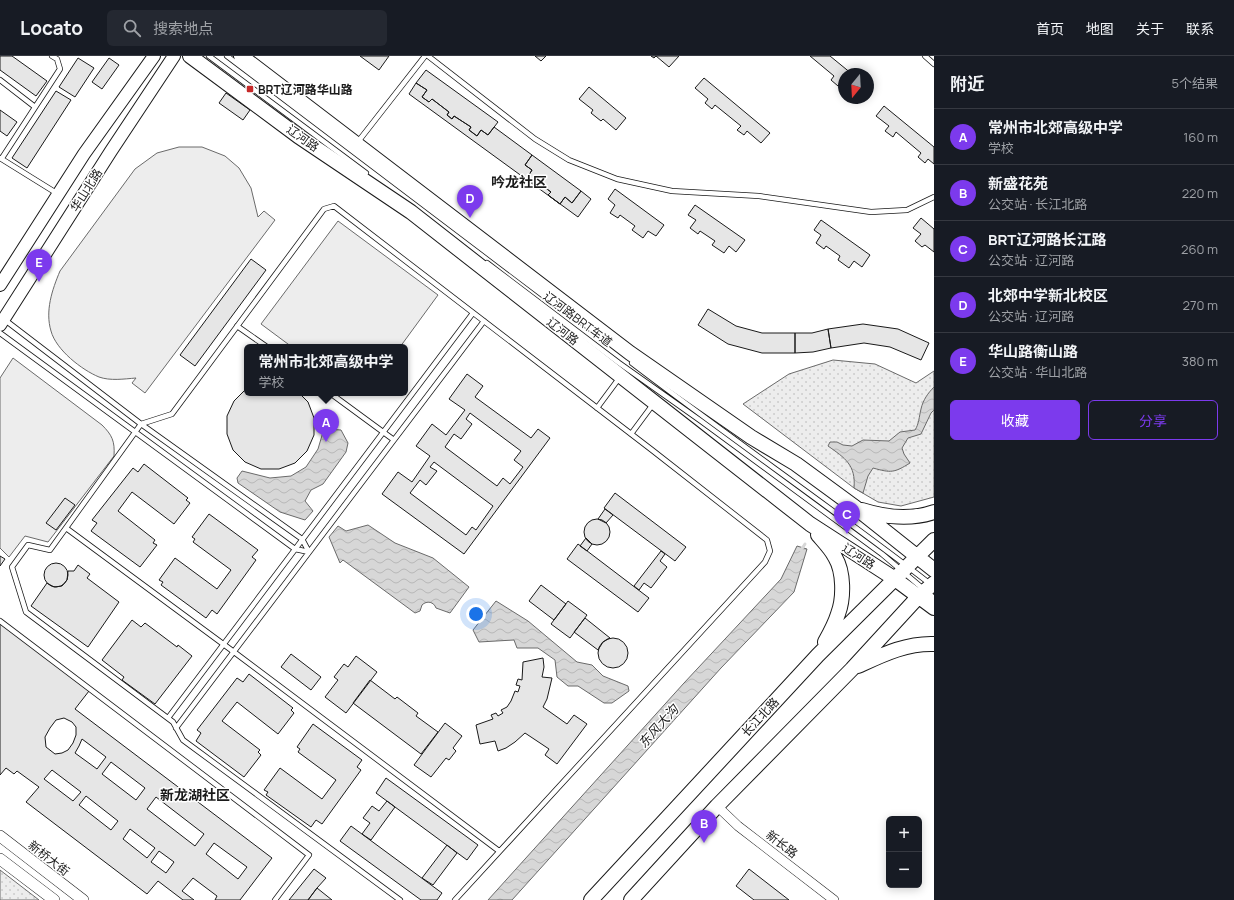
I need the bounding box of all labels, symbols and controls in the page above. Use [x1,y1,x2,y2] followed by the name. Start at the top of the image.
[107,10,387,46] search box
[20,15,83,41] text: Locato
[121,17,143,39] icon: search
[153,18,213,39] text: 搜索地点
[1036,19,1064,38] text: 首页
[1086,19,1114,38] text: 地图
[1136,19,1164,38] text: 关于
[1186,19,1214,38] text: 联系
[838,68,874,104] north arrow
[950,72,984,95] text: 附近
[1171,74,1218,92] text: 5个结果
[258,81,353,98] place label: BRT辽河路华山路
[245,84,255,94] marker: BRT辽河路华山路
[988,117,1123,138] text: 常州市北郊高级中学
[283,121,323,155] street label: 辽河路
[959,128,967,146] text: A
[1183,128,1218,146] text: 160 m
[988,139,1014,157] text: 学校
[66,165,106,215] street label: 华山北路
[491,172,547,191] district label: 吟龙社区
[988,173,1048,194] text: 新盛花苑
[959,184,967,202] text: B
[1182,184,1218,202] text: 220 m
[457,185,483,218] pin: D
[988,195,1087,213] text: 公交站 · 长江北路
[988,229,1106,250] text: BRT辽河路长江路
[958,240,968,258] text: C
[1181,240,1218,258] text: 260 m
[26,249,52,282] pin: E
[988,251,1074,269] text: 公交站 · 辽河路
[988,285,1108,306] text: 北郊中学新北校区
[541,289,615,349] street label: 辽河路BRT车道
[958,296,968,314] text: D
[1183,296,1218,314] text: 270 m
[988,307,1074,325] text: 公交站 · 辽河路
[544,314,582,348] street label: 辽河路
[988,341,1078,362] text: 华山路衡山路
[244,344,408,396] popup
[258,351,394,372] text: 常州市北郊高级中学
[959,352,967,370] text: E
[1182,352,1218,370] text: 380 m
[988,363,1087,381] text: 公交站 · 华山北路
[258,373,285,391] text: 学校
[950,400,1080,440] button: 收藏
[1088,400,1218,440] button: 分享
[313,409,339,442] pin: A
[834,501,860,534] pin: C
[839,539,879,573] street label: 辽河路
[466,604,486,624] your location
[737,694,783,740] street label: 长江北路
[634,699,683,751] water label: 东风大沟
[160,785,230,804] district label: 新龙湖社区
[691,810,717,843] pin: B
[886,816,922,888] map controls
[886,816,922,852] button: +
[763,826,801,862] street label: 新长路
[25,837,73,879] street label: 新桥大街
[886,852,922,888] button: −

